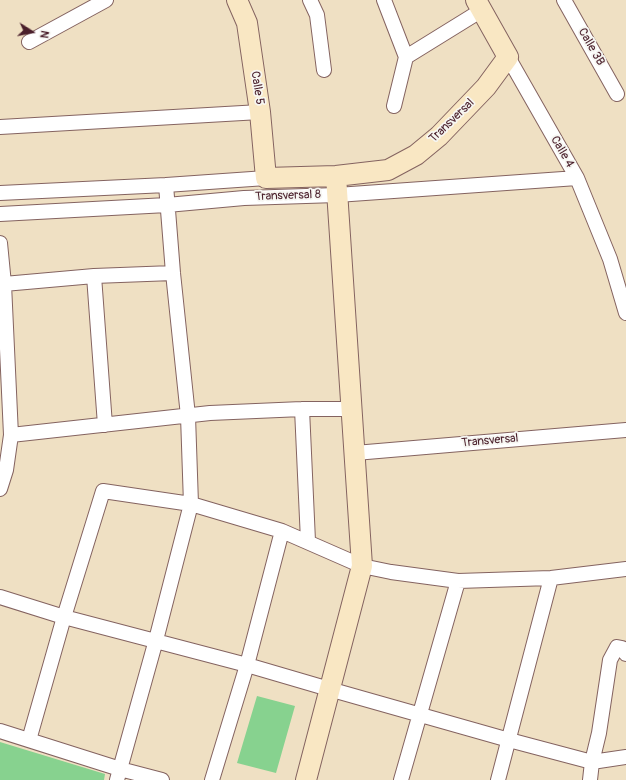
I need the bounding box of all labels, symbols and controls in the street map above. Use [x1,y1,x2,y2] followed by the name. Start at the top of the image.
[12,12,52,52] north arrow
[575,26,607,68] street label: Calle 3B
[37,29,51,39] text: N
[247,70,267,106] street label: Calle 5
[426,96,478,146] street label: Transversal
[547,134,577,170] street label: Calle 4
[255,188,321,204] street label: Transversal 8
[461,431,519,451] street label: Transversal

